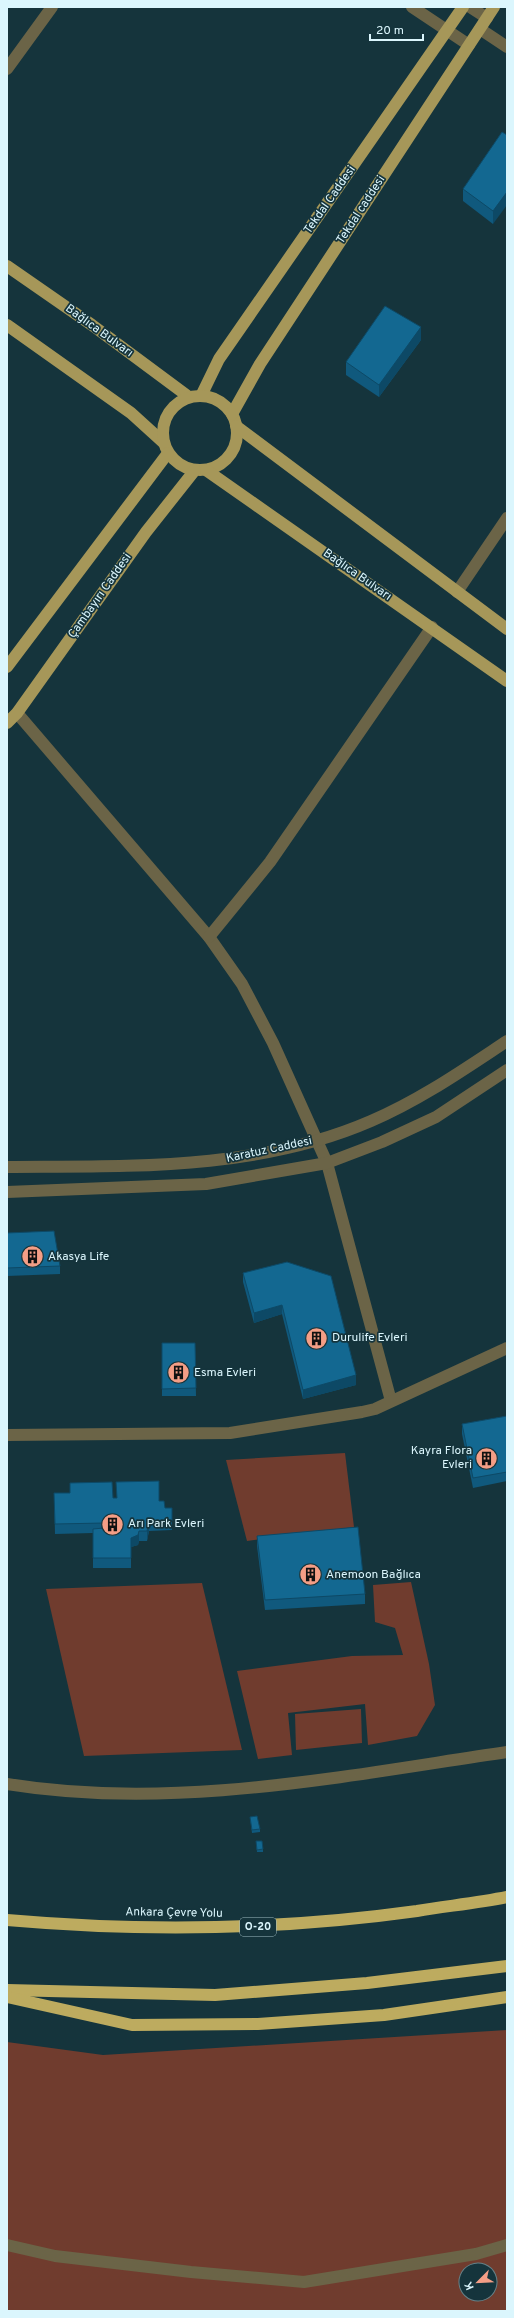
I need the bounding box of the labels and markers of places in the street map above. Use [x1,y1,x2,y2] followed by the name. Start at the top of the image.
[19,1244,45,1270] building icon: Akasya Life
[48,1249,109,1265] place label: Akasya Life
[303,1325,329,1351] building icon: Durulife Evleri
[332,1330,408,1346] place label: Durulife Evleri
[166,1360,192,1386] building icon: Esma Evleri
[194,1365,256,1381] place label: Esma Evleri
[411,1443,472,1473] place label: Kayra Flora Evleri
[474,1445,500,1471] building icon: Kayra Flora Evleri
[100,1511,126,1537] building icon: Arı Park Evleri
[128,1516,204,1532] place label: Arı Park Evleri
[298,1562,324,1588] building icon: Anemoon Bağlıca
[326,1567,421,1583] place label: Anemoon Bağlıca

